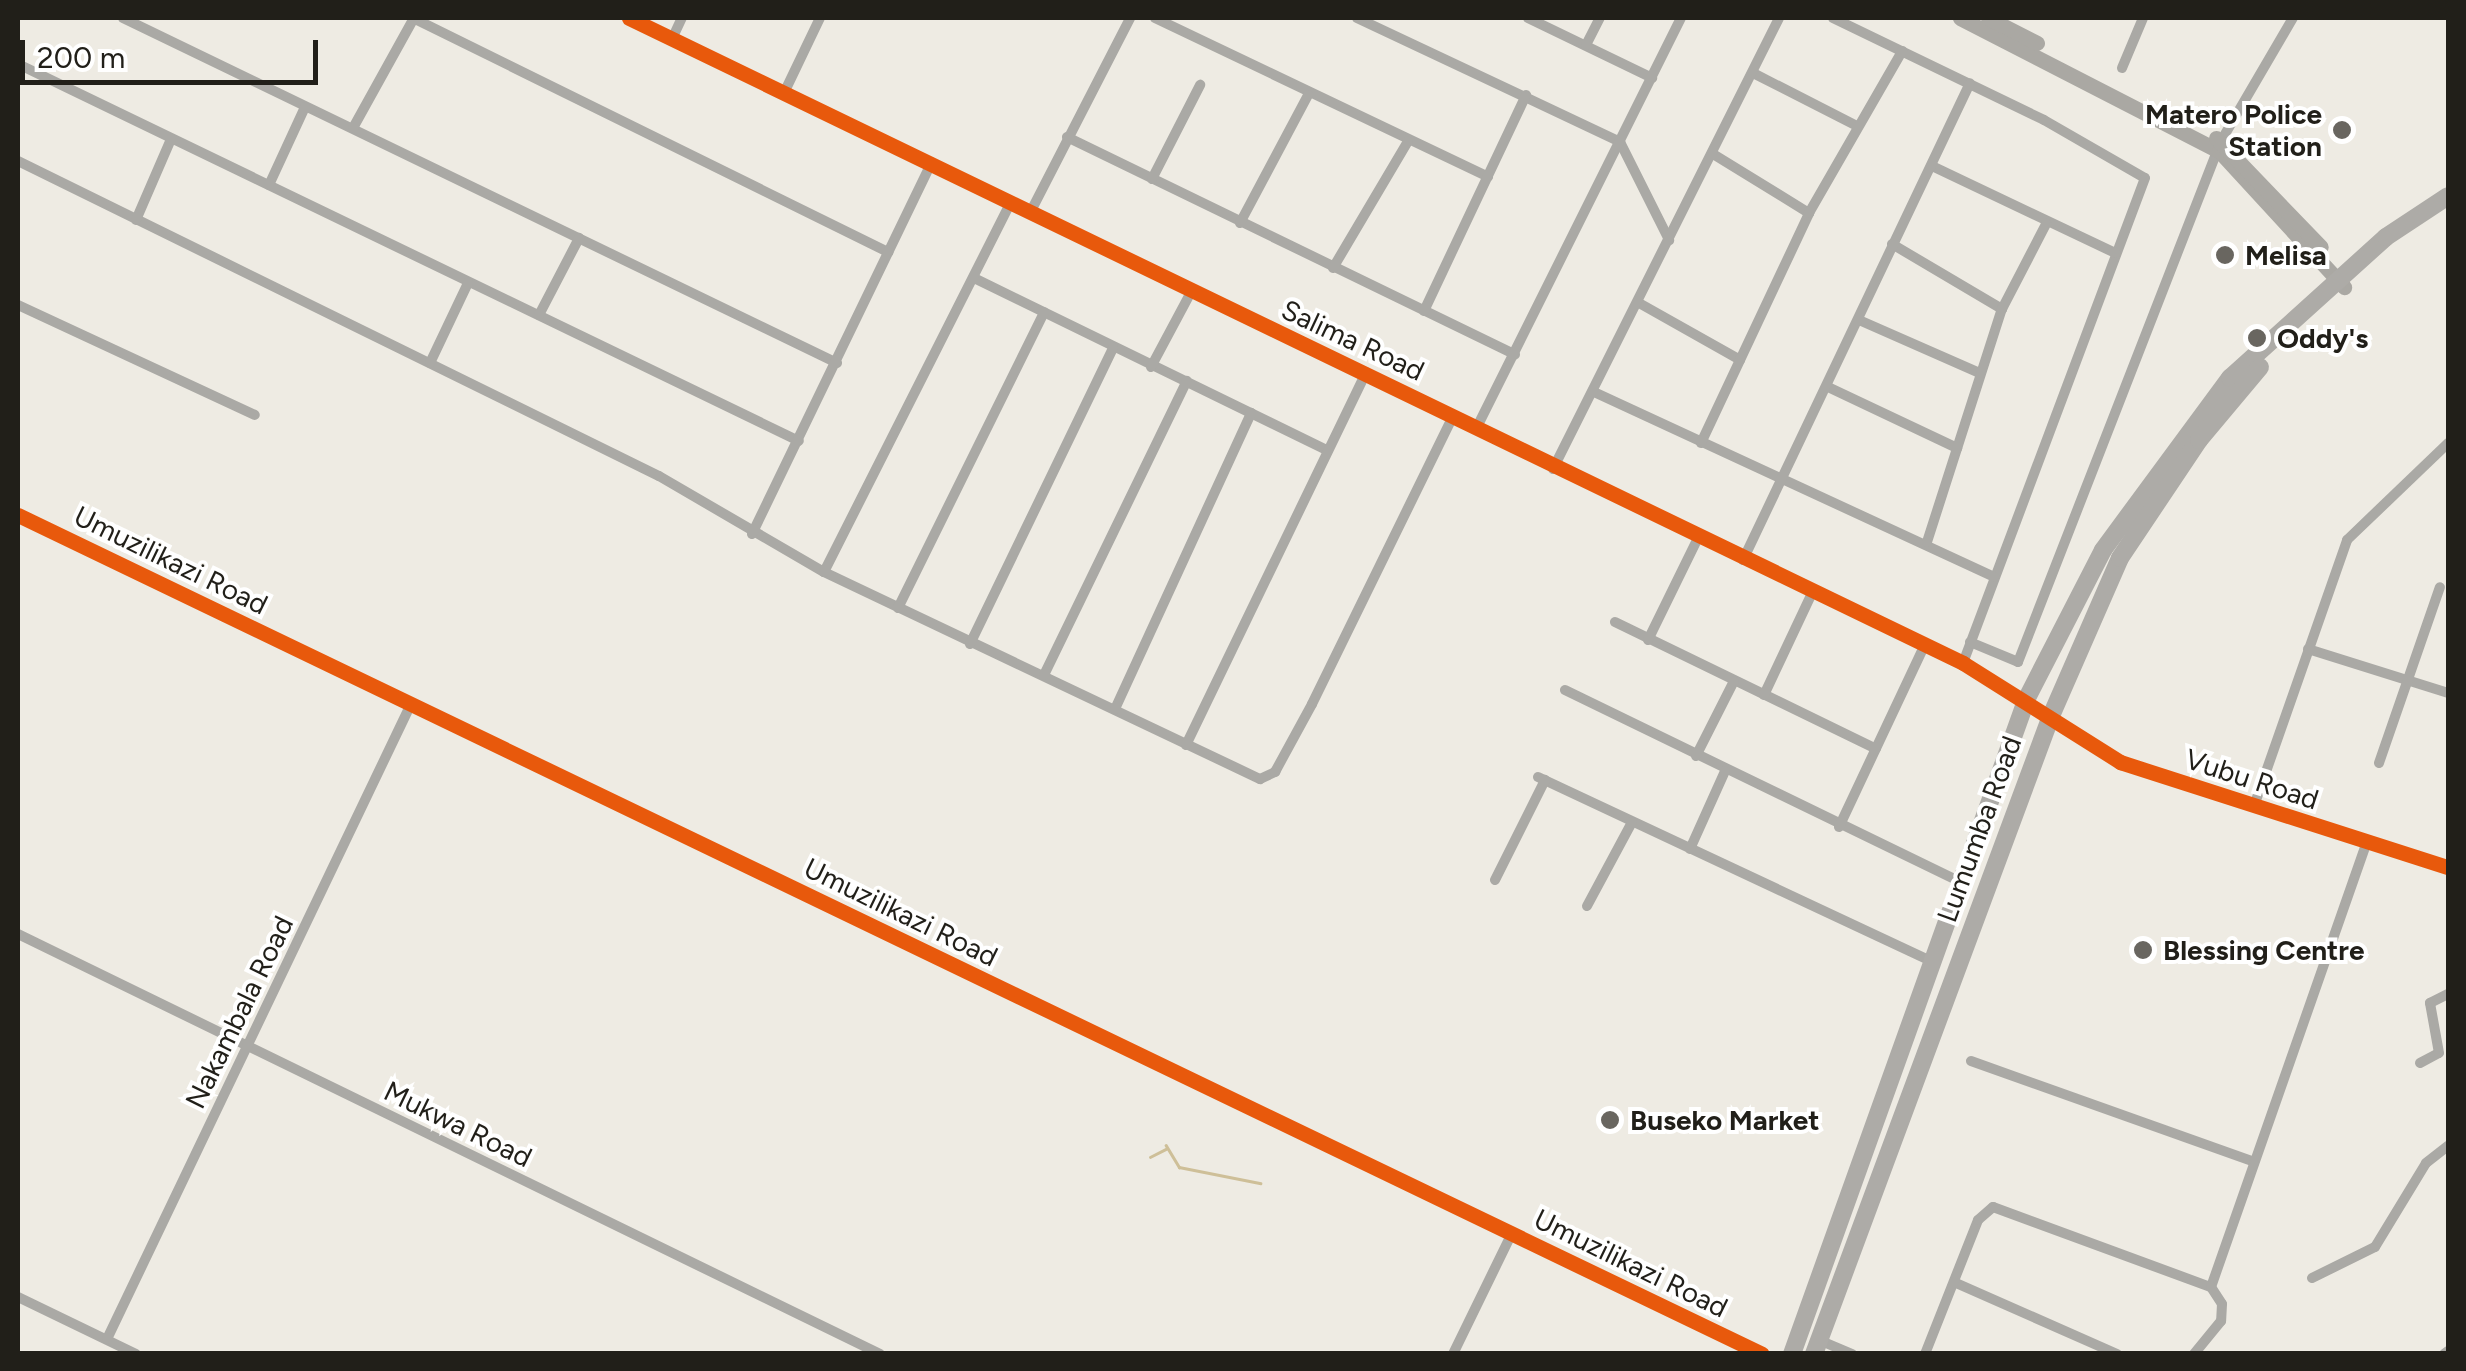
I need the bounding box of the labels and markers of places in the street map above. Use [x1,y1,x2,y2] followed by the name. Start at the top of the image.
[2145,97,2322,163] place label: Matero Police Station
[2331,119,2353,141] marker: Matero Police Station
[2245,238,2327,272] place label: Melisa
[2214,244,2236,266] marker: Melisa
[2277,321,2368,355] place label: Oddy's
[2246,327,2268,349] marker: Oddy's
[2163,933,2364,967] place label: Blessing Centre
[2132,939,2154,961] marker: Blessing Centre
[1630,1103,1820,1137] place label: Buseko Market
[1599,1109,1621,1131] marker: Buseko Market

